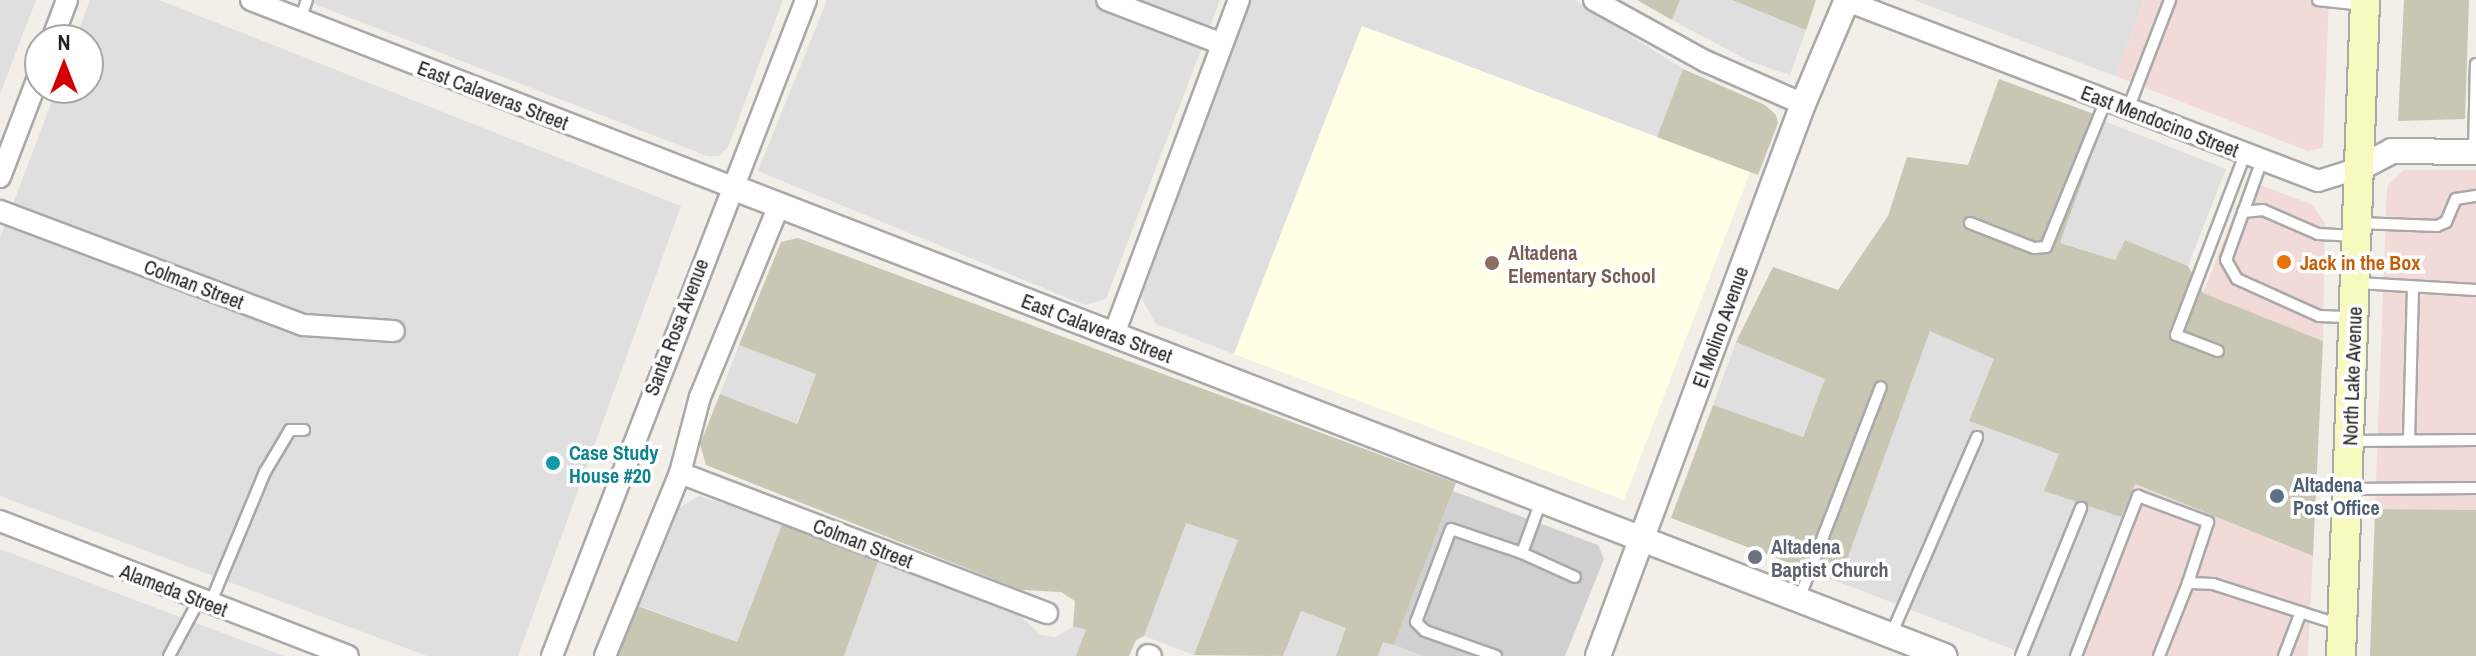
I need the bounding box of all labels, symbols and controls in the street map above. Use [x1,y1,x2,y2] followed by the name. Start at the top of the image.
[24,24,104,104] north arrow
[57,27,71,57] text: N
[414,55,572,135] street label: East Calaveras Street
[2078,80,2242,162] street label: East Mendocino Street
[1508,240,1656,287] place label: Altadena Elementary School
[2300,250,2420,274] place label: Jack in the Box
[2275,253,2293,271] marker: Jack in the Box
[141,254,247,314] street label: Colman Street
[1483,254,1501,272] marker: Altadena Elementary School
[639,255,713,399] street label: Santa Rosa Avenue
[1687,263,1753,391] street label: El Molino Avenue
[1018,288,1176,368] street label: East Calaveras Street
[2338,306,2366,446] street label: North Lake Avenue
[569,440,658,487] place label: Case Study House #20
[544,454,562,472] marker: Case Study House #20
[2293,472,2380,519] place label: Altadena Post Office
[2268,487,2286,505] marker: Altadena Post Office
[810,513,916,573] street label: Colman Street
[1771,534,1889,581] place label: Altadena Baptist Church
[1746,548,1764,566] marker: Altadena Baptist Church
[117,559,231,621] street label: Alameda Street

